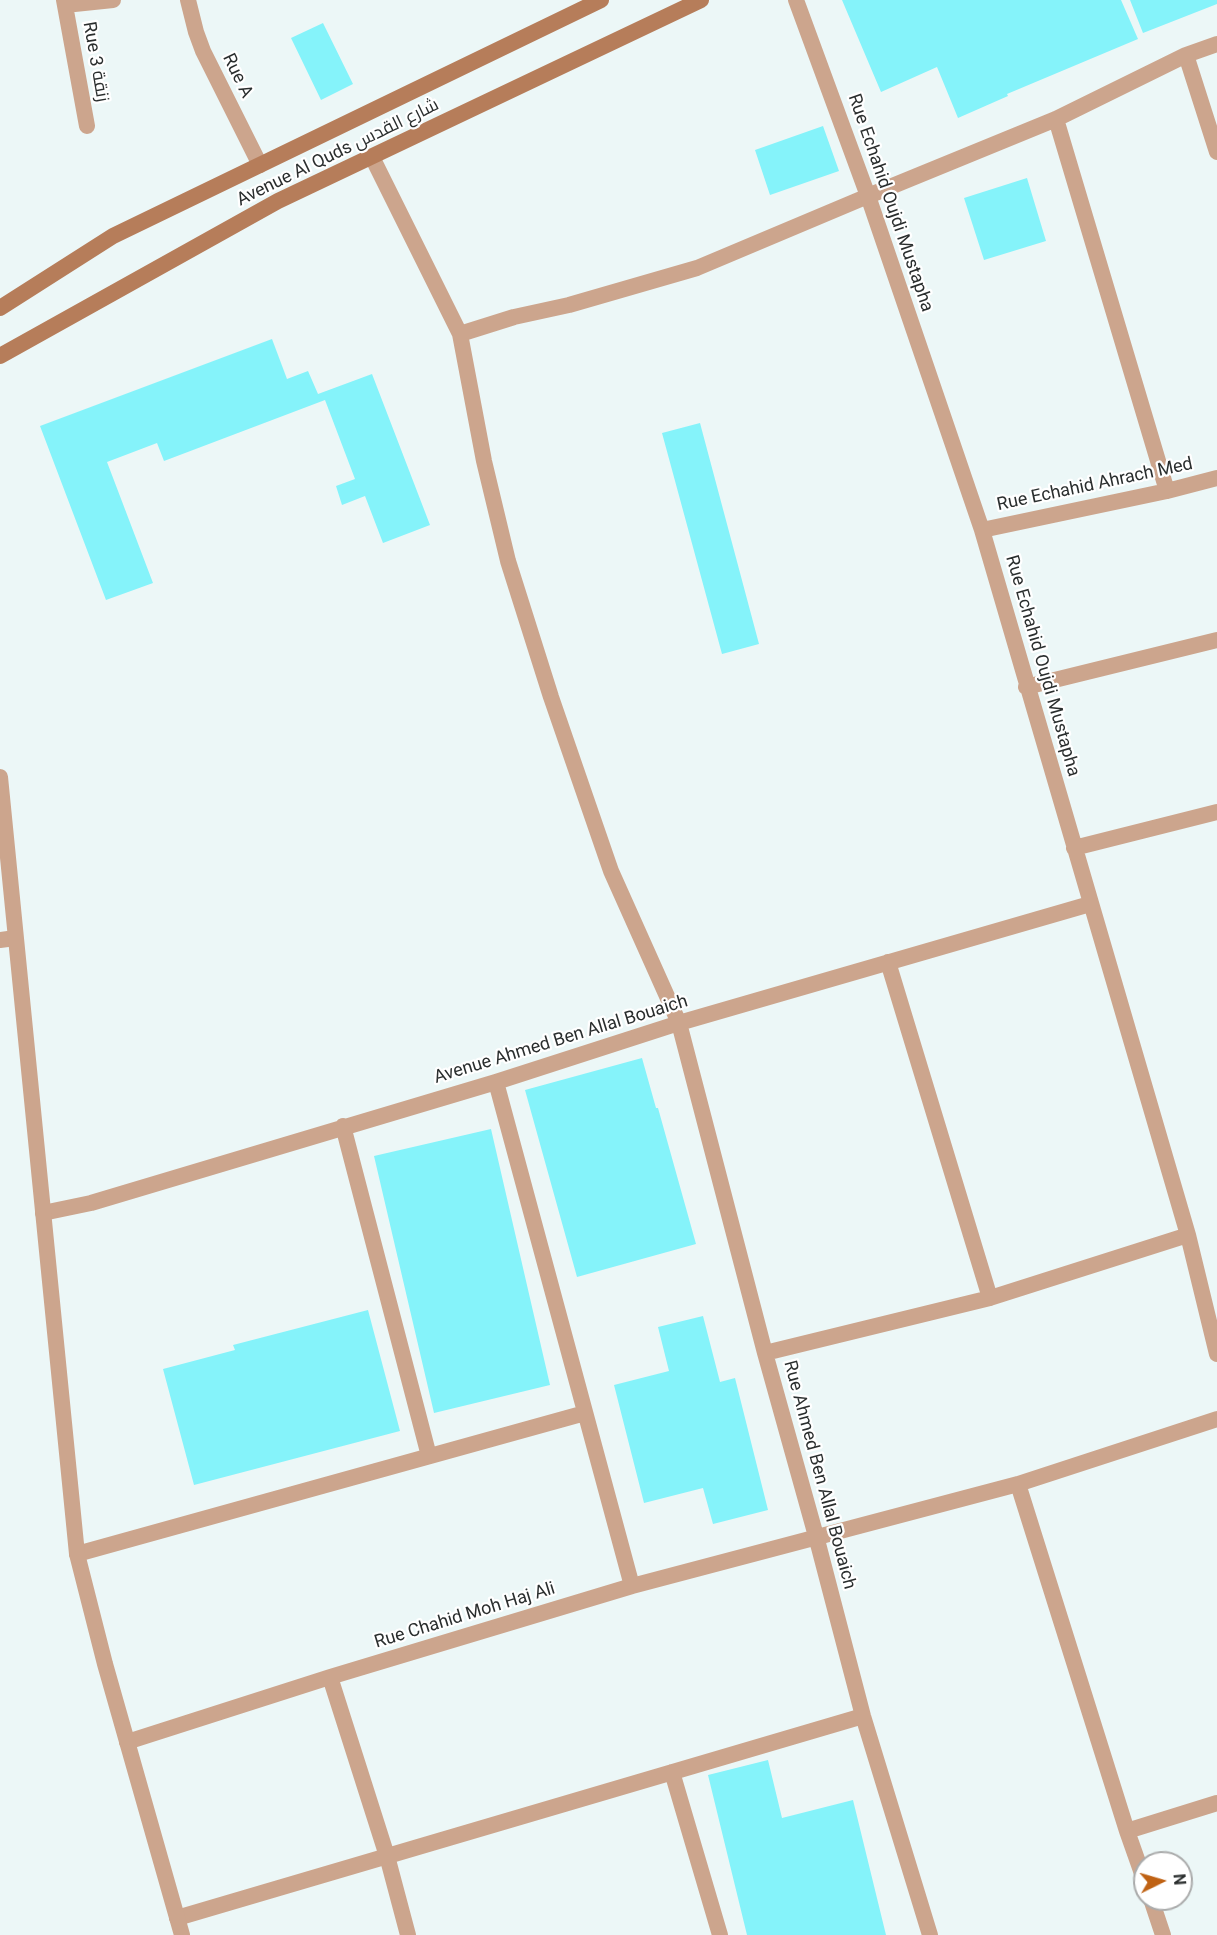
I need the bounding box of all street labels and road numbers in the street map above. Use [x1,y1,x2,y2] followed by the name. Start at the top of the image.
[77,20,113,104] street label: Rue 3 زنقة
[217,50,257,102] street label: Rue A
[842,91,938,315] street label: Rue Echahid Oujdi Mustapha
[233,95,443,211] street label: Avenue Al Quds شارع القدس
[995,454,1195,516] street label: Rue Echahid Ahrach Med
[1000,553,1084,779] street label: Rue Echahid Oujdi Mustapha
[432,991,690,1089] street label: Avenue Ahmed Ben Allal Bouaich
[778,1358,860,1592] street label: Rue Ahmed Ben Allal Bouaich
[372,1578,558,1654] street label: Rue Chahid Moh Haj Ali

